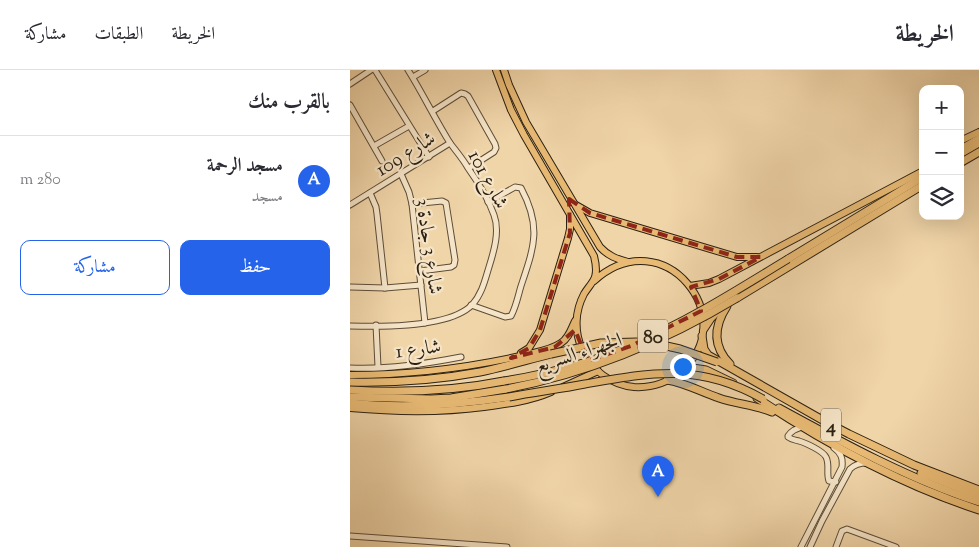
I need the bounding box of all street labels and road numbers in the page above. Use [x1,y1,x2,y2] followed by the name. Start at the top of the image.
[371,125,442,186] street label: شارع 109
[458,146,514,215] street label: شارع 101
[405,196,449,296] street label: شارع 3 جادة 3
[638,320,668,352] road number: 80
[531,327,627,383] street label: الجهراء السريع
[394,333,443,369] street label: شارع 1
[821,408,841,442] road number: 4

